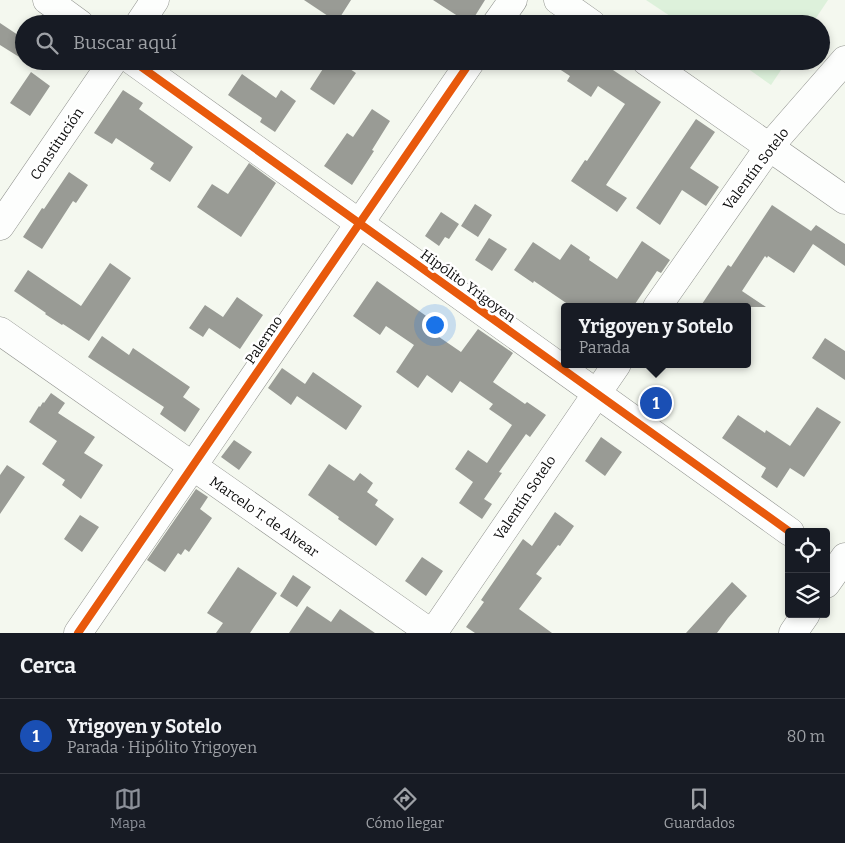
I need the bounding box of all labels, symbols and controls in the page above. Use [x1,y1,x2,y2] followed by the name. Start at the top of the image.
[15,15,830,70] search box
[33,29,61,57] icon: search
[73,31,177,54] text: Buscar aquí
[27,105,87,183] street label: Constitución
[720,125,792,213] street label: Valentín Sotelo
[417,246,519,326] street label: Hipólito Yrigoyen
[561,303,751,368] popup
[422,312,448,338] your location
[242,313,286,367] street label: Palermo
[579,315,733,338] text: Yrigoyen y Sotelo
[579,338,630,357] text: Parada
[640,384,672,422] pin: 1
[490,452,560,544] street label: Valentín Sotelo
[206,473,322,561] street label: Marcelo T. de Alvear
[785,528,830,618] map controls
[785,528,830,573] button: locate
[785,573,830,618] button: layers
[20,653,76,679] text: Cerca
[67,715,222,738] text: Yrigoyen y Sotelo
[33,727,39,746] text: 1
[787,727,825,746] text: 80 m
[67,738,257,757] text: Parada · Hipólito Yrigoyen
[110,785,146,832] tab: Mapa
[366,785,444,832] tab: Cómo llegar
[664,785,735,832] tab: Guardados

